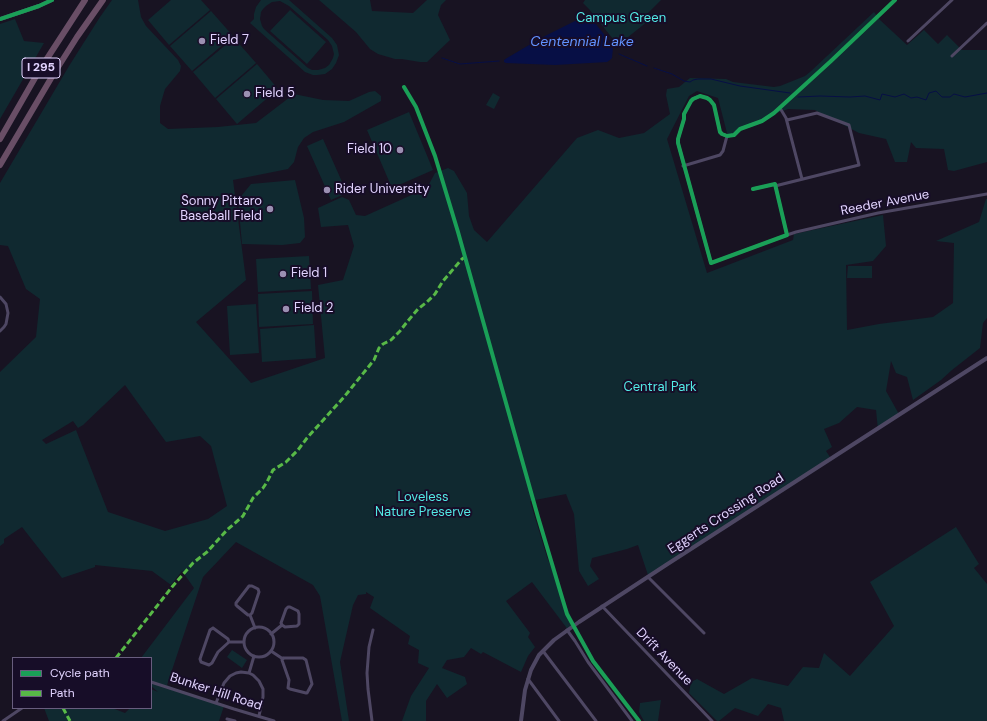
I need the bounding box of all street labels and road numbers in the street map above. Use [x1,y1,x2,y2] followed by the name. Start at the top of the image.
[22,58,60,78] road number: I 295
[839,187,931,219] street label: Reeder Avenue
[665,471,787,557] street label: Eggerts Crossing Road
[633,625,695,689] street label: Drift Avenue
[168,670,264,714] street label: Bunker Hill Road

